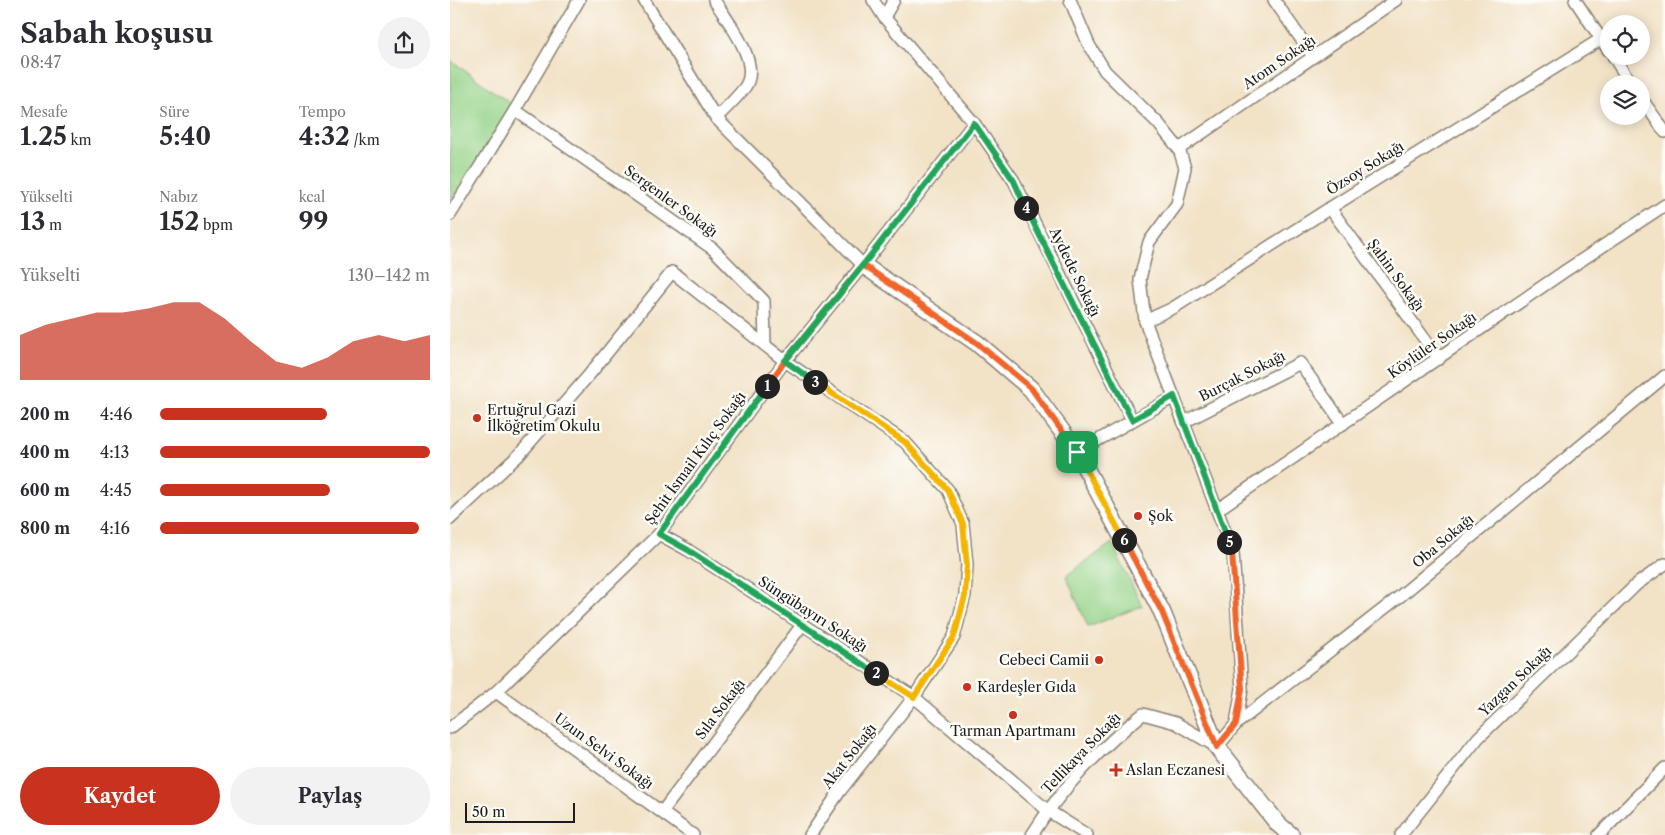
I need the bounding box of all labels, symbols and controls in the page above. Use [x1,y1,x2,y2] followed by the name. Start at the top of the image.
[1600,15,1650,125] map controls
[1600,15,1650,65] button: locate
[20,16,213,50] text: Sabah koşusu
[378,17,430,69] button: share
[1238,31,1319,94] street label: Atom Sokağı
[20,52,61,72] text: 08:47
[1600,75,1650,125] button: layers
[20,103,68,121] text: Mesafe
[159,103,190,121] text: Süre
[299,103,346,121] text: Tempo
[20,121,67,152] text: 1.25
[159,121,211,152] text: 5:40
[299,121,350,152] text: 4:32
[67,131,92,149] text: km
[350,131,380,149] text: /km
[1323,137,1407,199] street label: Özsoy Sokağı
[621,161,721,241] street label: Sergenler Sokağı
[20,188,73,206] text: Yükselti
[159,188,198,206] text: Nabız
[299,188,325,206] text: kcal
[1014,196,1038,220] pin: 4
[1022,199,1031,217] text: 4
[20,206,45,237] text: 13
[159,206,199,237] text: 152
[299,206,328,237] text: 99
[45,216,62,234] text: m
[199,216,233,234] text: bpm
[1045,224,1104,320] street label: Aydede Sokağı
[1364,235,1428,315] street label: Şahin Sokağı
[20,265,80,285] text: Yükselti
[348,265,430,285] text: 130–142 m
[1384,308,1480,382] street label: Köylüler Sokağı
[1196,347,1288,405] street label: Burçak Sokağı
[802,370,828,394] pin: 3
[812,373,819,391] text: 3
[754,374,780,398] pin: 1
[764,377,771,395] text: 1
[641,388,749,528] street label: Şehit İsmail Kılıç Sokağı
[487,401,601,435] place label: Ertuğrul Gazi İlköğretim Okulu
[20,404,70,424] text: 200 m
[100,404,132,424] text: 4:46
[471,412,483,424] marker: Ertuğrul Gazi İlköğretim Okulu
[1056,431,1098,473] pin
[1063,438,1091,466] icon: arrive
[20,442,70,462] text: 400 m
[100,442,129,462] text: 4:13
[20,480,70,500] text: 600 m
[100,480,132,500] text: 4:45
[1148,507,1174,525] place label: Şok
[1132,510,1144,522] marker: Şok
[1409,510,1477,572] street label: Oba Sokağı
[20,518,70,538] text: 800 m
[100,518,130,538] text: 4:16
[1112,528,1136,552] pin: 6
[1216,530,1242,554] pin: 5
[1120,531,1129,549] text: 6
[1226,533,1233,551] text: 5
[755,572,871,656] street label: Süngübayırı Sokağı
[1474,642,1555,721] street label: Yazgan Sokağı
[999,651,1089,669] place label: Cebeci Camii
[1093,654,1105,666] marker: Cebeci Camii
[864,660,888,686] pin: 2
[872,664,881,682] text: 2
[691,675,749,743] street label: Sıla Sokağı
[977,678,1077,696] place label: Kardeşler Gıda
[961,681,973,693] marker: Kardeşler Gıda
[1038,708,1124,798] street label: Tellikaya Sokağı
[551,709,657,793] street label: Uzun Selvi Sokağı
[1007,709,1019,721] marker: Tarman Apartmanı
[817,720,880,793] street label: Akat Sokağı
[950,722,1076,740] place label: Tarman Apartmanı
[1125,761,1225,779] place label: Aslan Eczanesi
[1110,764,1122,776] marker: Aslan Eczanesi
[20,767,220,825] button: Kaydet
[230,767,430,825] button: Paylaş
[465,800,575,823] scale bar
[472,803,505,821] text: 50 m

